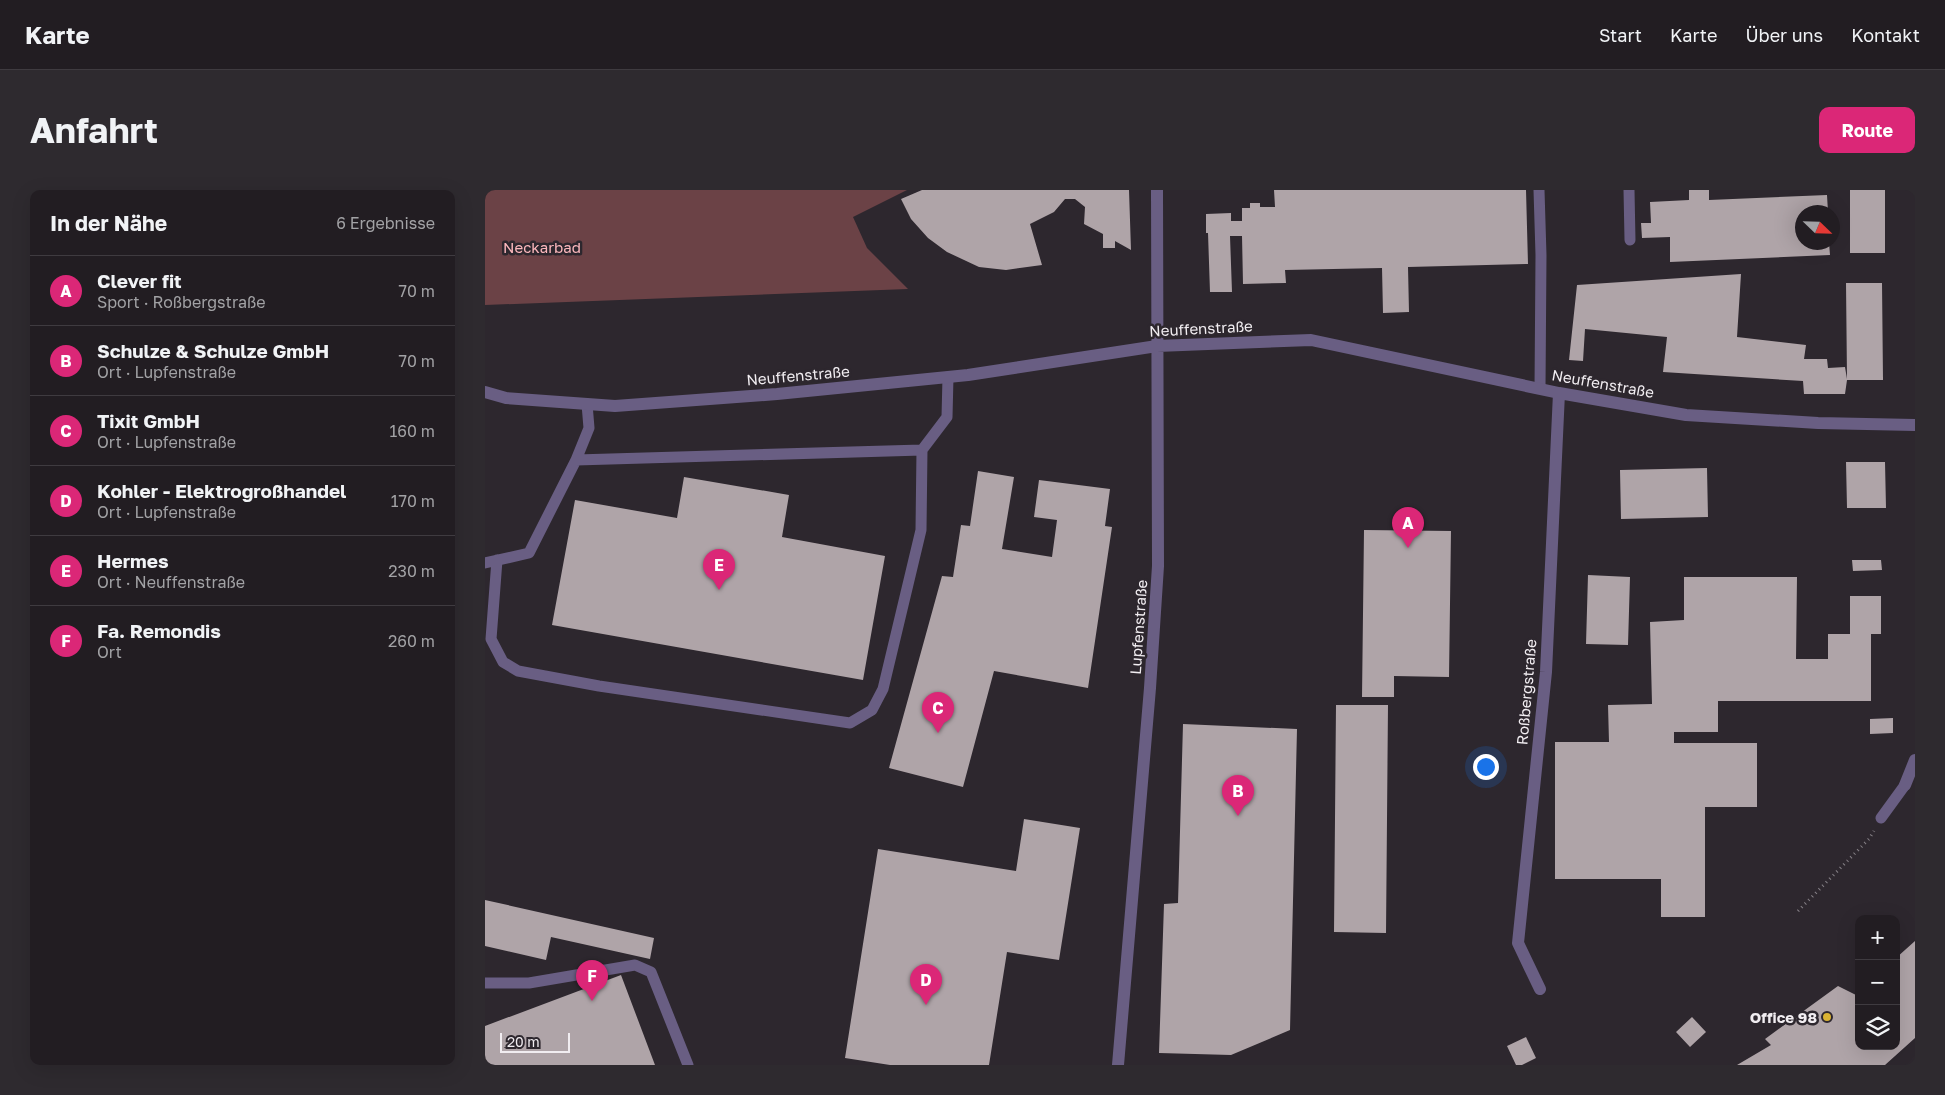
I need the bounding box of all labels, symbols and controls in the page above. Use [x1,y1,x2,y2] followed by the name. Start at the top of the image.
[25,20,90,49] text: Karte
[1599,24,1642,46] text: Start
[1670,24,1717,46] text: Karte
[1745,24,1823,46] text: Über uns
[1851,24,1920,46] text: Kontakt
[1819,107,1915,153] button: Route
[30,109,158,151] text: Anfahrt
[1795,205,1840,250] north arrow
[50,210,167,236] text: In der Nähe
[336,213,435,233] text: 6 Ergebnisse
[503,238,581,256] park label: Neckarbad
[97,269,182,292] text: Clever fit
[60,281,72,301] text: A
[398,281,435,301] text: 70 m
[97,292,266,312] text: Sport · Roßbergstraße
[1149,316,1253,340] street label: Neuffenstraße
[97,339,329,362] text: Schulze & Schulze GmbH
[60,351,72,371] text: B
[398,351,435,371] text: 70 m
[746,361,851,388] street label: Neuffenstraße
[97,362,236,382] text: Ort · Lupfenstraße
[1550,365,1656,401] street label: Neuffenstraße
[97,409,200,432] text: Tixit GmbH
[60,421,72,441] text: C
[389,421,435,441] text: 160 m
[97,432,236,452] text: Ort · Lupfenstraße
[97,479,346,502] text: Kohler - Elektrogroßhandel
[60,491,72,511] text: D
[391,491,435,511] text: 170 m
[97,502,236,522] text: Ort · Lupfenstraße
[1392,507,1424,548] pin: A
[97,549,169,572] text: Hermes
[703,549,735,590] pin: E
[61,561,71,581] text: E
[388,561,435,581] text: 230 m
[97,572,245,592] text: Ort · Neuffenstraße
[1126,579,1150,675] street label: Lupfenstraße
[97,619,221,642] text: Fa. Remondis
[61,631,71,651] text: F
[388,631,435,651] text: 260 m
[1512,638,1540,746] street label: Roßbergstraße
[97,642,122,662] text: Ort
[922,692,954,733] pin: C
[1473,754,1499,780] your location
[1222,775,1254,816] pin: B
[1855,915,1900,1050] map controls
[1855,915,1900,960] button: +
[576,960,608,1001] pin: F
[1855,960,1900,1005] button: −
[910,964,942,1005] pin: D
[1855,1005,1900,1050] button: layers
[1750,1008,1817,1026] place label: Office 98
[1821,1011,1833,1023] marker: Office 98
[500,1030,570,1053] scale bar
[507,1033,540,1050] text: 20 m

